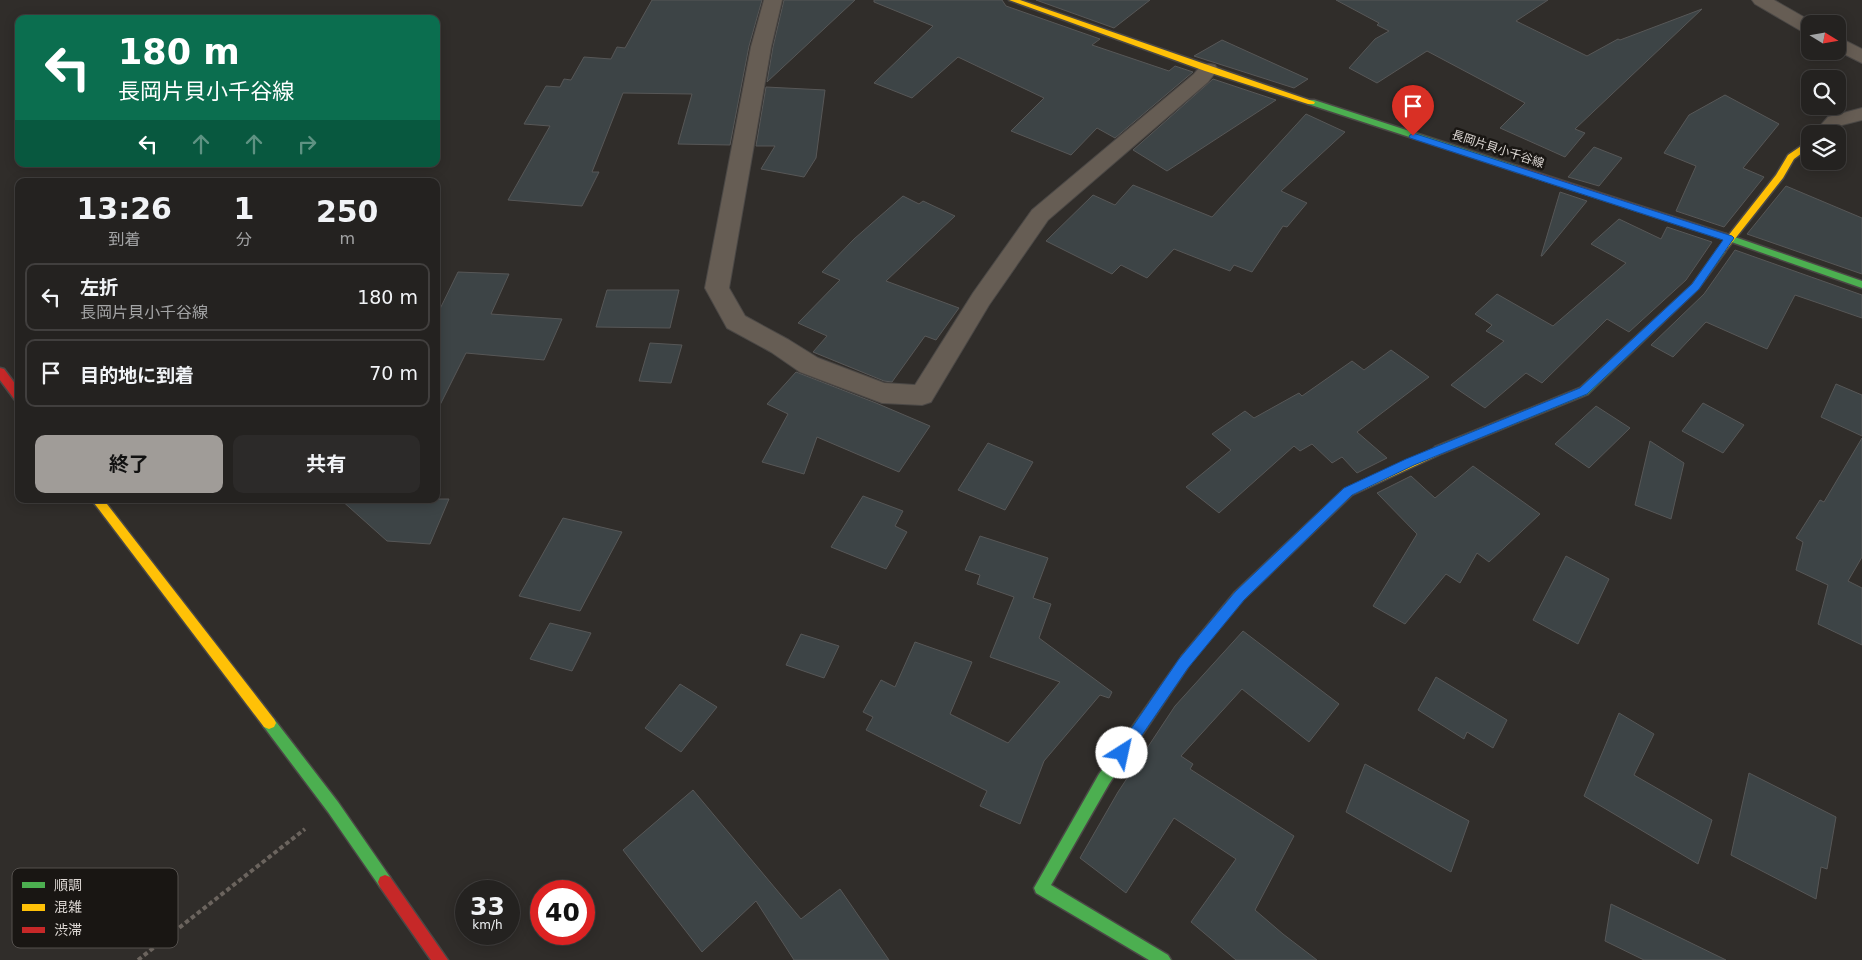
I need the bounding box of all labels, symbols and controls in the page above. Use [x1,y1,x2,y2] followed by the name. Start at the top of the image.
[1801,15,1846,60] north arrow
[1801,15,1846,170] map controls
[118,32,240,72] text: 180 m
[35,35,100,100] icon: left
[1801,70,1846,115] button: search
[118,79,294,104] text: 長岡片貝小千谷線
[1392,85,1434,136] pin
[1399,92,1427,120] icon: arrive
[1801,125,1846,170] button: layers
[1450,128,1546,170] street label: 長岡片貝小千谷線
[134,130,162,158] icon: left
[187,130,215,158] icon: ahead
[240,130,268,158] icon: ahead
[293,130,321,158] icon: right
[77,191,172,226] text: 13:26
[234,191,254,226] text: 1
[316,194,379,229] text: 250
[339,229,355,248] text: m
[108,230,140,249] text: 到着
[236,230,252,249] text: 分
[80,276,118,298] text: 左折
[37,283,65,311] icon: left
[357,286,418,308] text: 180 m
[80,303,208,322] text: 長岡片貝小千谷線
[37,359,65,387] icon: arrive
[369,362,418,384] text: 70 m
[80,364,194,386] text: 目的地に到着
[35,435,223,493] button: 終了
[233,435,420,493] button: 共有
[1095,726,1147,778] position arrow
[12,868,178,948] legend
[54,877,82,893] text: 順調
[530,880,595,945] speed limit sign: 40
[470,892,505,921] text: 33
[54,899,82,915] text: 混雑
[472,918,503,932] text: km/h
[54,922,82,938] text: 渋滞

